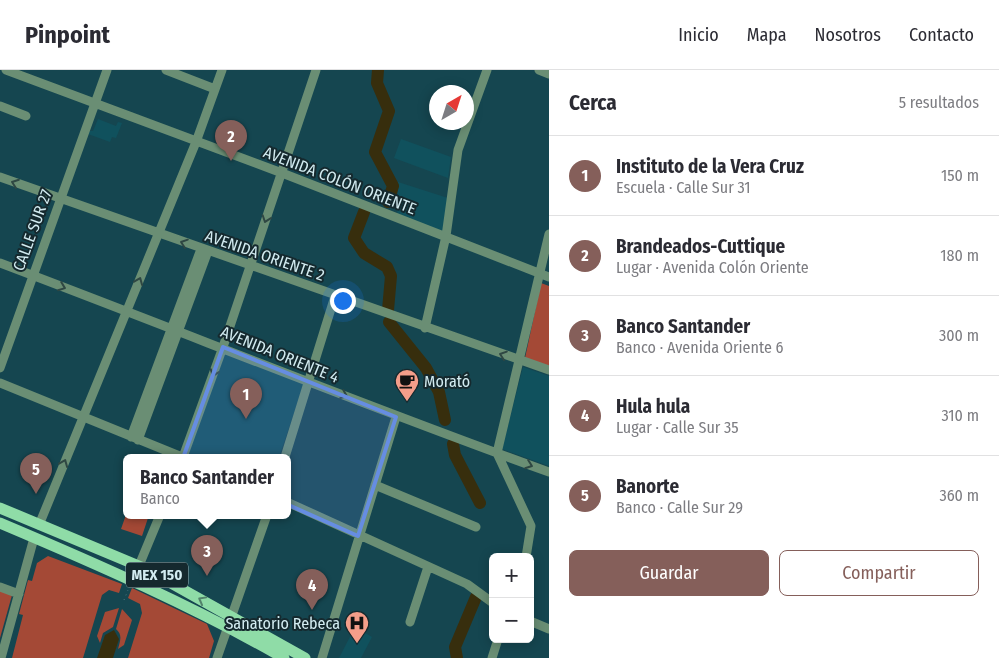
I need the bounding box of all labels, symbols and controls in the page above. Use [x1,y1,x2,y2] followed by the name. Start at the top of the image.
[25,21,110,49] text: Pinpoint
[678,24,719,46] text: Inicio
[747,24,787,46] text: Mapa
[815,24,881,46] text: Nosotros
[909,24,974,46] text: Contacto
[429,85,474,130] north arrow
[569,90,617,116] text: Cerca
[899,93,979,112] text: 5 resultados
[215,120,247,161] pin: 2
[261,143,419,218] street label: AVENIDA COLÓN ORIENTE
[616,155,804,178] text: Instituto de la Vera Cruz
[582,166,588,185] text: 1
[941,166,979,185] text: 150 m
[616,178,751,197] text: Escuela · Calle Sur 31
[11,179,19,189] one-way arrow
[9,186,56,273] street label: CALLE SUR 27
[262,215,272,223] one-way arrow
[203,226,327,285] street label: AVENIDA ORIENTE 2
[616,235,785,258] text: Brandeados-Cuttique
[180,239,189,249] one-way arrow
[581,246,589,265] text: 2
[940,246,979,265] text: 180 m
[616,258,809,277] text: Lugar · Avenida Colón Oriente
[133,277,143,286] one-way arrow
[57,281,66,291] one-way arrow
[330,288,356,314] your location
[616,315,750,338] text: Banco Santander
[218,322,342,387] street label: AVENIDA ORIENTE 4
[581,326,589,345] text: 3
[939,326,979,345] text: 300 m
[616,338,784,357] text: Banco · Avenida Oriente 6
[499,350,507,360] one-way arrow
[210,368,220,377] one-way arrow
[394,368,420,402] cafe icon: Morató
[424,372,470,391] place label: Morató
[230,378,262,419] pin: 1
[339,389,348,400] one-way arrow
[616,395,690,418] text: Hula hula
[581,406,589,425] text: 4
[942,406,979,425] text: 310 m
[616,418,739,437] text: Lugar · Calle Sur 35
[20,453,52,494] pin: 5
[123,454,291,519] popup
[524,459,533,469] one-way arrow
[58,460,68,468] one-way arrow
[140,466,274,489] text: Banco Santander
[616,475,679,498] text: Banorte
[581,486,589,505] text: 5
[939,486,979,505] text: 360 m
[140,489,180,508] text: Banco
[616,498,743,517] text: Banco · Calle Sur 29
[191,535,223,576] pin: 3
[569,550,769,596] button: Guardar
[779,550,979,596] button: Compartir
[489,553,534,643] map controls
[489,553,534,598] button: +
[126,562,188,588] road number: MEX 150
[296,569,328,610] pin: 4
[198,596,207,606] one-way arrow
[489,598,534,643] button: −
[344,610,370,644] hospital icon: Sanatorio Rebeca
[225,614,340,633] place label: Sanatorio Rebeca

